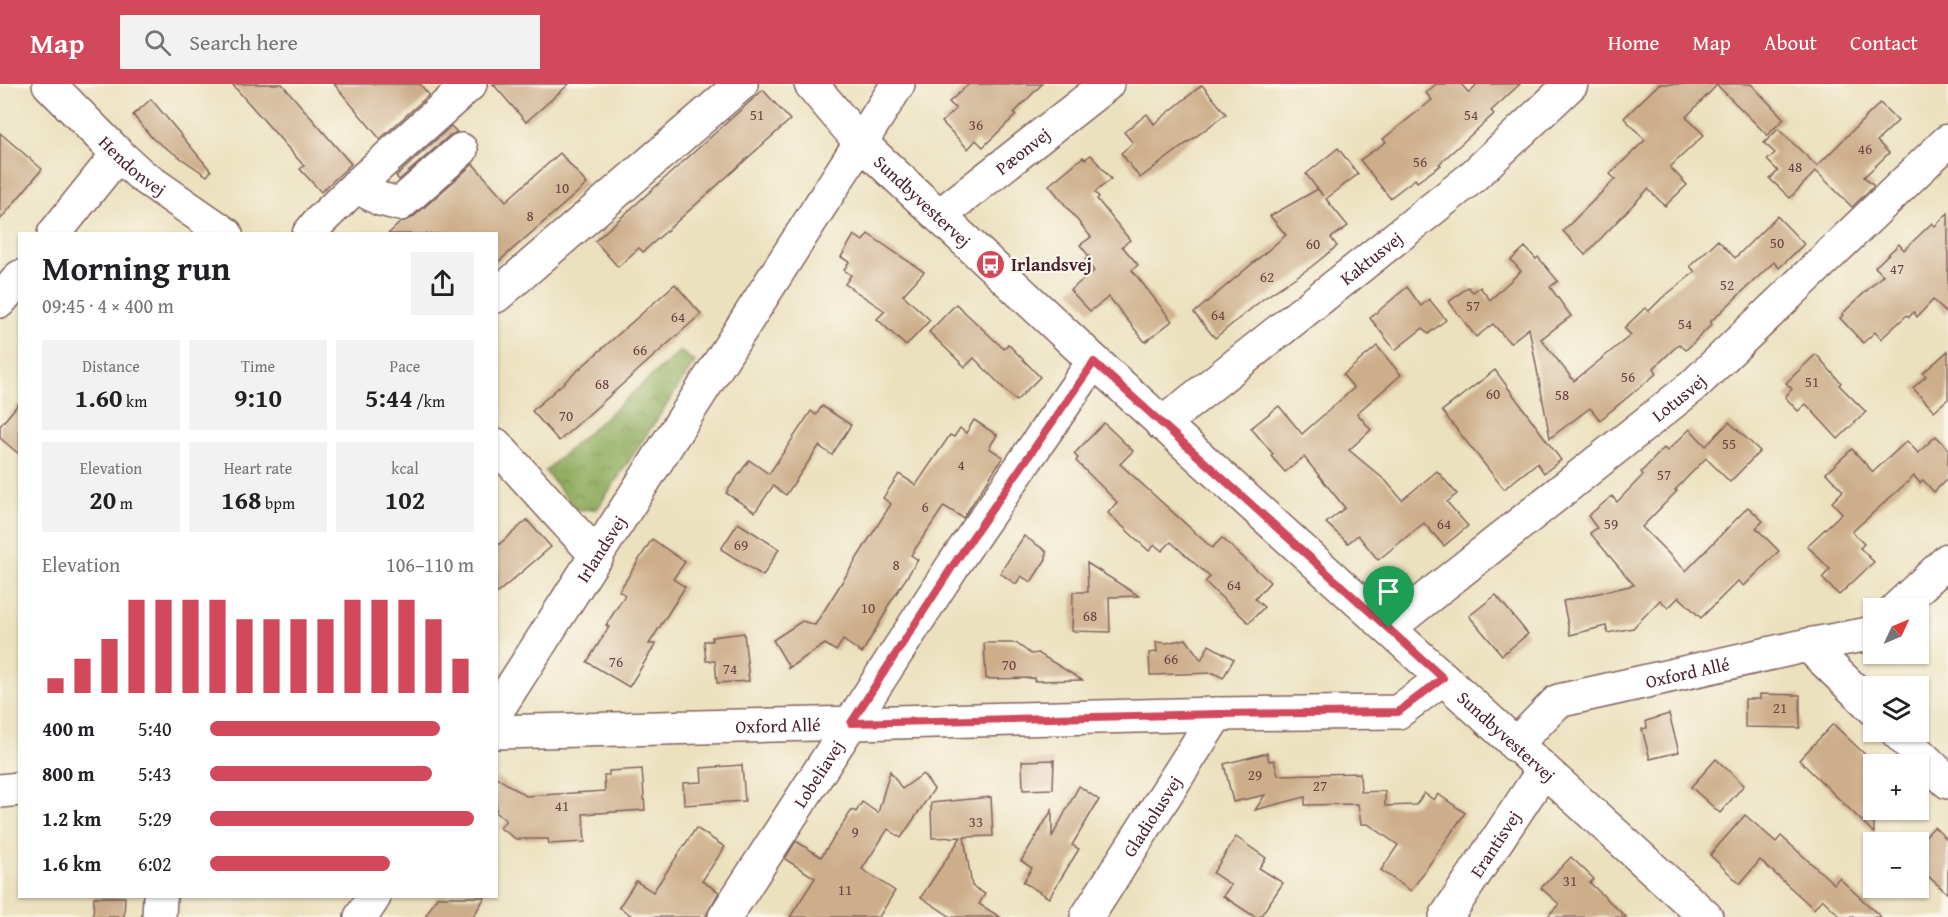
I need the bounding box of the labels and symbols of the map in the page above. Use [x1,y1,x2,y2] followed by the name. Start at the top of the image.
[750,104,764,125] house number: 51
[1464,104,1478,125] house number: 54
[969,114,983,135] house number: 36
[989,120,1056,181] street label: Pæonvej
[93,129,172,202] street label: Hendonvej
[1858,138,1872,159] house number: 46
[868,148,978,253] street label: Sundbyvestervej
[1413,151,1427,172] house number: 56
[1788,156,1802,177] house number: 48
[555,177,569,198] house number: 10
[526,205,534,226] house number: 8
[1334,224,1408,291] street label: Kaktusvej
[1770,232,1784,253] house number: 50
[1306,233,1320,254] house number: 60
[974,248,1006,280] bus stop icon: Irlandsvej
[1011,251,1092,278] place label: Irlandsvej
[1890,258,1904,279] house number: 47
[1260,266,1274,287] house number: 62
[1720,274,1734,295] house number: 52
[1466,295,1480,316] house number: 57
[1211,304,1225,325] house number: 64
[671,306,685,327] house number: 64
[1678,313,1692,334] house number: 54
[633,339,647,360] house number: 66
[1621,366,1635,387] house number: 56
[1645,367,1712,428] street label: Lotusvej
[1805,371,1819,392] house number: 51
[595,373,609,394] house number: 68
[1486,383,1500,404] house number: 60
[1555,384,1569,405] house number: 58
[559,405,573,426] house number: 70
[1722,433,1736,454] house number: 55
[957,454,965,475] house number: 4
[1657,464,1671,485] house number: 57
[921,496,929,517] house number: 6
[569,510,632,588] street label: Irlandsvej
[1437,513,1451,534] house number: 64
[1604,513,1618,534] house number: 59
[734,534,748,555] house number: 69
[892,554,900,575] house number: 8
[1363,566,1414,628] pin
[1227,574,1241,595] house number: 64
[861,597,875,618] house number: 10
[1863,598,1929,664] north arrow
[1083,605,1097,626] house number: 68
[1164,648,1178,669] house number: 66
[1643,650,1732,695] street label: Oxford Allé
[609,651,623,672] house number: 76
[1002,654,1016,675] house number: 70
[723,658,737,679] house number: 74
[1451,684,1562,788] street label: Sundbyvestervej
[1773,697,1787,718] house number: 21
[735,710,821,740] street label: Oxford Allé
[786,734,850,813] street label: Lobeliavej
[1248,764,1262,785] house number: 29
[1116,770,1188,862] street label: Gladiolusvej
[1313,775,1327,796] house number: 27
[555,795,569,816] house number: 41
[1463,805,1527,883] street label: Erantisvej
[969,811,983,832] house number: 33
[851,821,859,842] house number: 9
[1563,870,1577,891] house number: 31
[838,879,852,900] house number: 11

